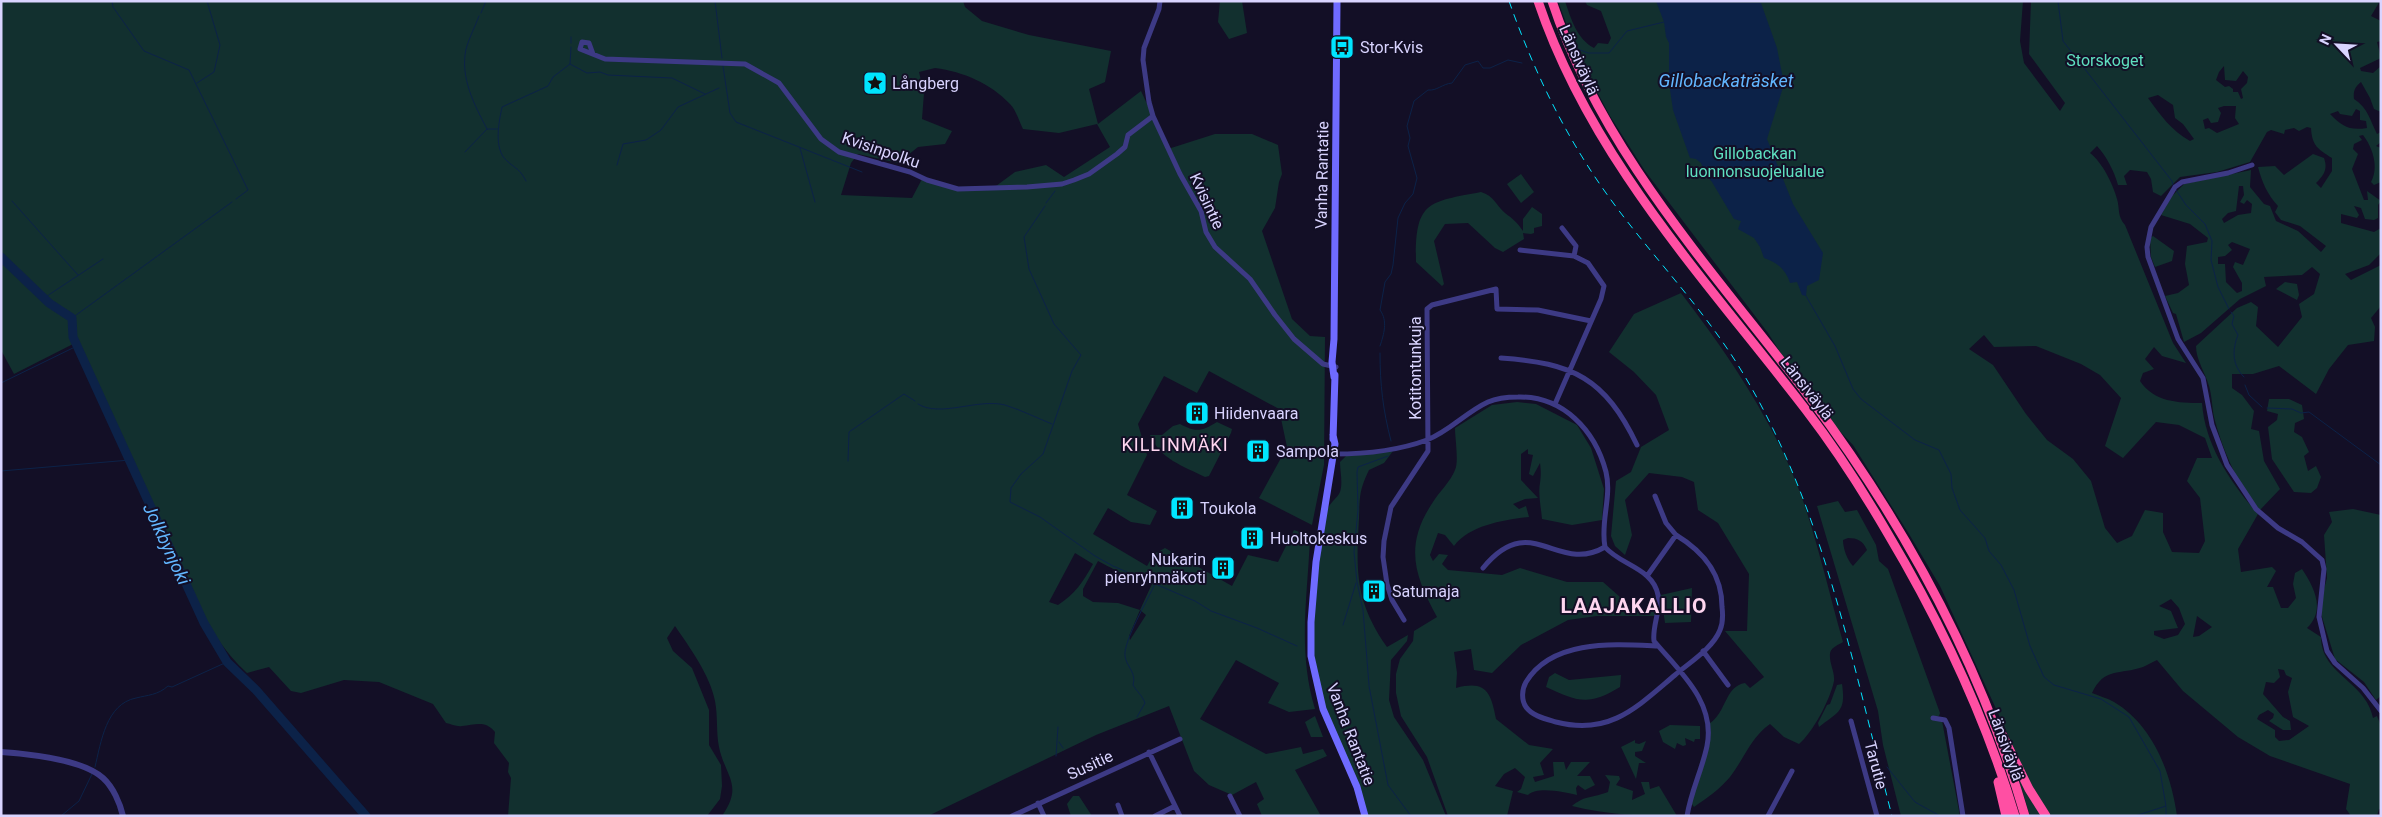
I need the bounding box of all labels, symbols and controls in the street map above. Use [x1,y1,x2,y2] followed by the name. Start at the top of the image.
[2312,20,2362,70] north arrow
[1555,22,1603,98] street label: Länsiväylä
[2316,32,2335,47] text: N
[1329,34,1355,60] bus stop icon: Stor-Kvis
[1360,38,1423,57] place label: Stor-Kvis
[2066,51,2144,70] park label: Storskoget
[862,70,888,96] place icon: Långberg
[1659,70,1794,91] water label: Gillobackaträsket
[892,74,959,93] place label: Långberg
[1312,121,1332,229] street label: Vanha Rantatie
[839,128,923,172] street label: Kvisinpolku
[1686,144,1824,181] park label: Gillobackan luonnonsuojelualue
[1186,170,1228,232] street label: Kvisintie
[1406,316,1425,420] street label: Kotitontunkuja
[1777,353,1837,423] street label: Länsiväylä
[1184,400,1210,426] building icon: Hiidenvaara
[1214,404,1298,423] place label: Hiidenvaara
[1121,434,1229,455] district label: KILLINMÄKI
[1245,438,1271,464] building icon: Sampola
[1276,442,1339,461] place label: Sampola
[1169,495,1195,521] building icon: Toukola
[1200,499,1257,518] place label: Toukola
[139,500,195,589] water label: Jolkbynjoki
[1239,525,1265,551] building icon: Huoltokeskus
[1270,529,1367,548] place label: Huoltokeskus
[1105,550,1206,587] place label: Nukarin pienryhmäkoti
[1210,555,1236,581] building icon: Nukarin pienryhmäkoti
[1361,578,1387,604] building icon: Satumaja
[1392,582,1460,601] place label: Satumaja
[1560,594,1708,618] district label: LAAJAKALLIO
[1323,680,1379,788] street label: Vanha Rantatie
[1984,707,2028,783] street label: Länsiväylä
[1860,739,1892,791] street label: Tarutie
[1064,746,1116,784] street label: Susitie

